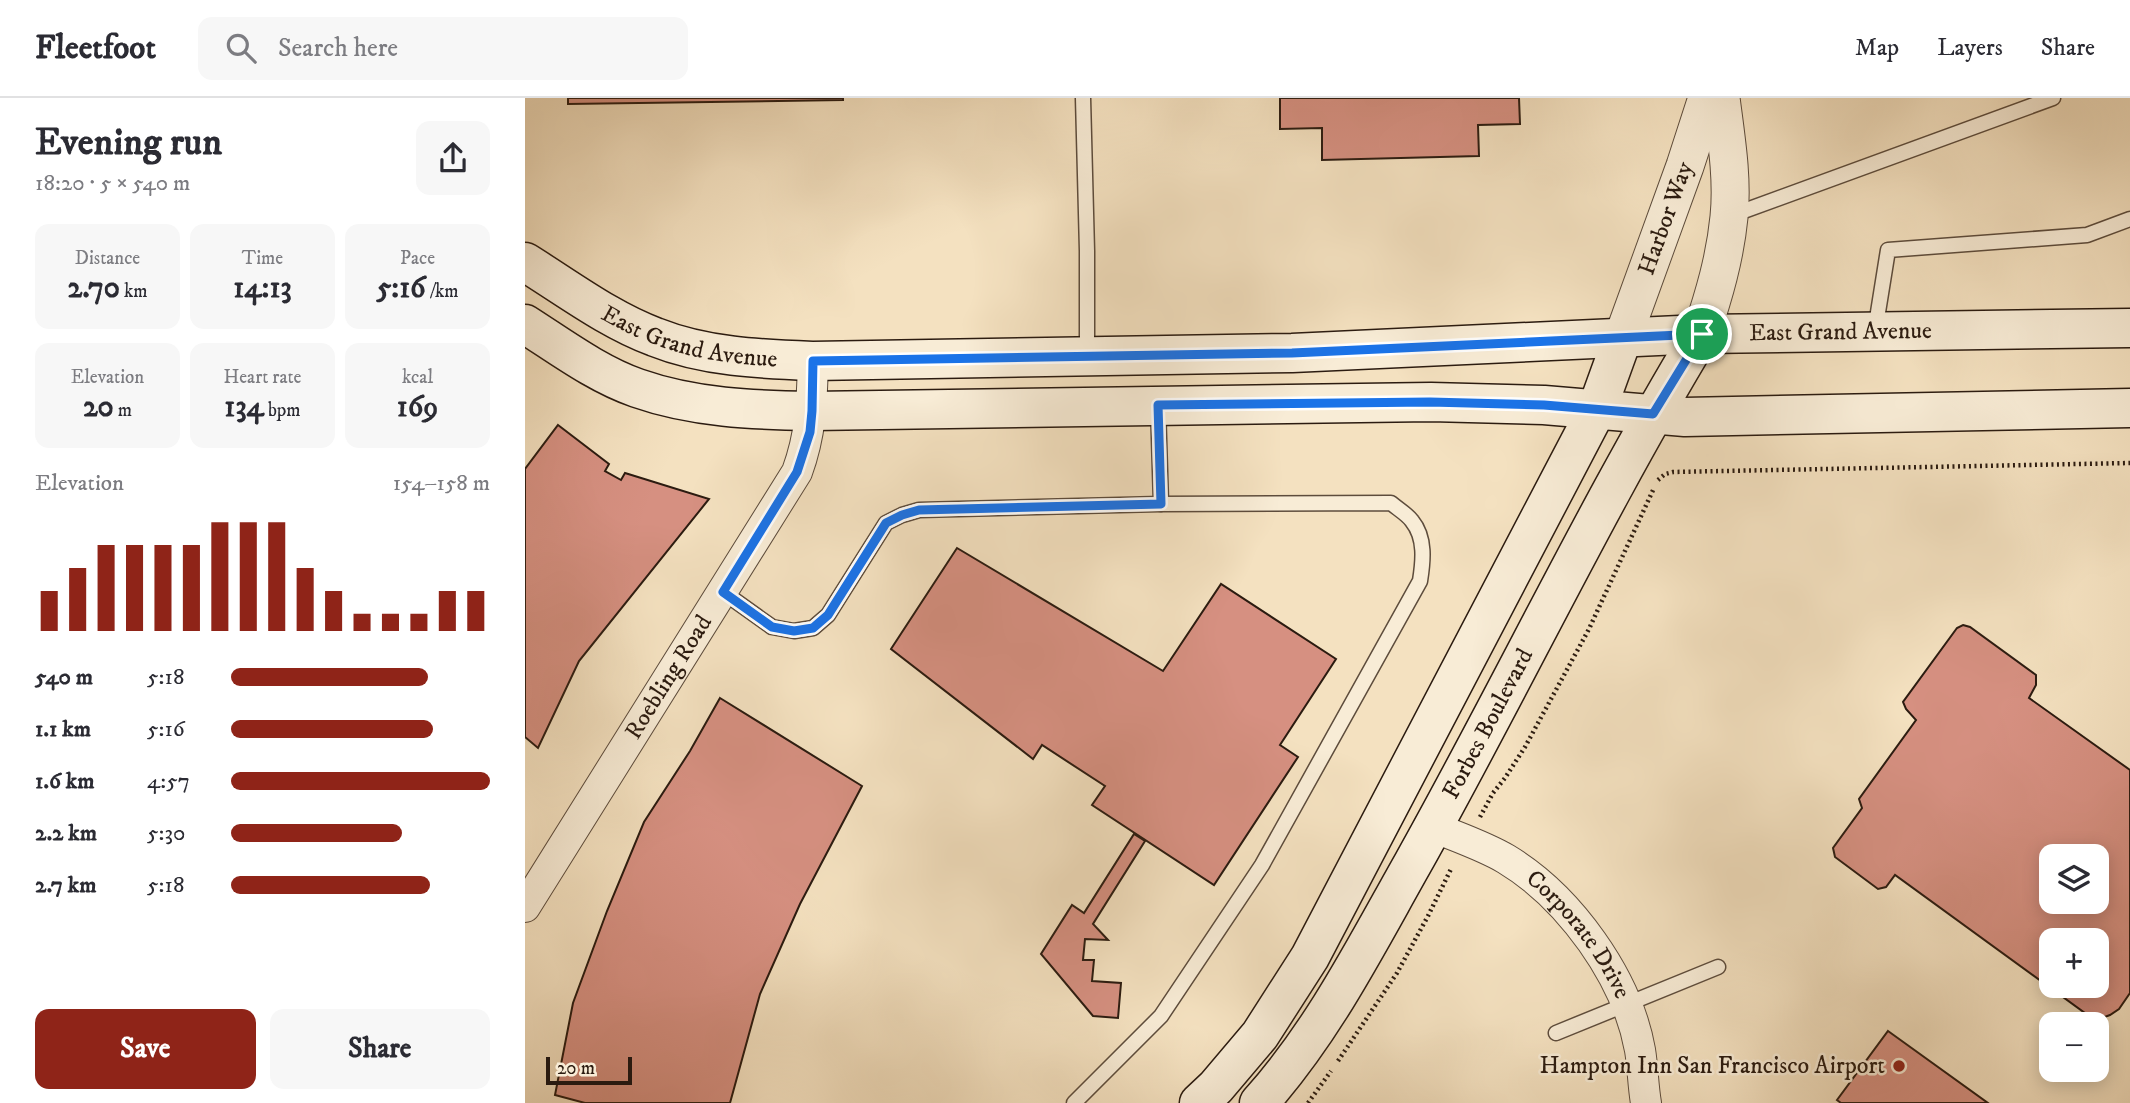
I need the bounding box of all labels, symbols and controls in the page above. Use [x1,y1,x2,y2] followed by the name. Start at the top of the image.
[198,17,688,80] search box
[35,28,156,69] text: Fleetfoot
[222,29,260,67] icon: search
[278,32,398,65] text: Search here
[1855,33,1899,63] text: Map
[1937,33,2003,63] text: Layers
[2041,33,2095,63] text: Share
[35,119,222,167] text: Evening run
[416,121,490,195] button: share
[1632,157,1700,279] street label: Harbor Way
[35,169,190,198] text: 18:20 · 5 × 540 m
[75,247,140,270] text: Distance
[242,247,283,270] text: Time
[400,247,435,270] text: Pace
[67,270,120,307] text: 2.70
[233,270,292,307] text: 14:13
[376,270,426,307] text: 5:16
[120,280,148,303] text: km
[426,280,459,303] text: /km
[596,299,778,374] street label: East Grand Avenue
[1672,304,1732,364] pin
[1683,315,1721,353] icon: arrive
[1749,316,1932,348] street label: East Grand Avenue
[71,366,144,389] text: Elevation
[224,366,301,389] text: Heart rate
[402,366,433,389] text: kcal
[83,389,114,426] text: 20
[224,389,264,426] text: 134
[397,389,438,426] text: 169
[114,399,132,422] text: m
[264,399,301,422] text: bpm
[35,469,124,498] text: Elevation
[393,469,490,498] text: 154–158 m
[619,609,719,745] street label: Roebling Road
[1436,643,1540,804] street label: Forbes Boulevard
[35,663,93,692] text: 540 m
[147,663,184,692] text: 5:18
[35,715,91,744] text: 1.1 km
[147,715,185,744] text: 5:16
[35,767,94,796] text: 1.6 km
[147,767,190,796] text: 4:57
[35,819,97,848] text: 2.2 km
[147,819,185,848] text: 5:30
[2039,844,2109,1082] map controls
[2039,844,2109,914] button: layers
[1520,864,1637,1003] street label: Corporate Drive
[35,871,96,900] text: 2.7 km
[147,871,184,900] text: 5:18
[2039,928,2109,998] button: +
[35,1009,256,1089] button: Save
[270,1009,490,1089] button: Share
[2039,1012,2109,1082] button: −
[1539,1051,1885,1081] place label: Hampton Inn San Francisco Airport
[546,1054,632,1086] scale bar
[557,1057,595,1080] text: 20 m
[1891,1058,1907,1074] marker: Hampton Inn San Francisco Airport

